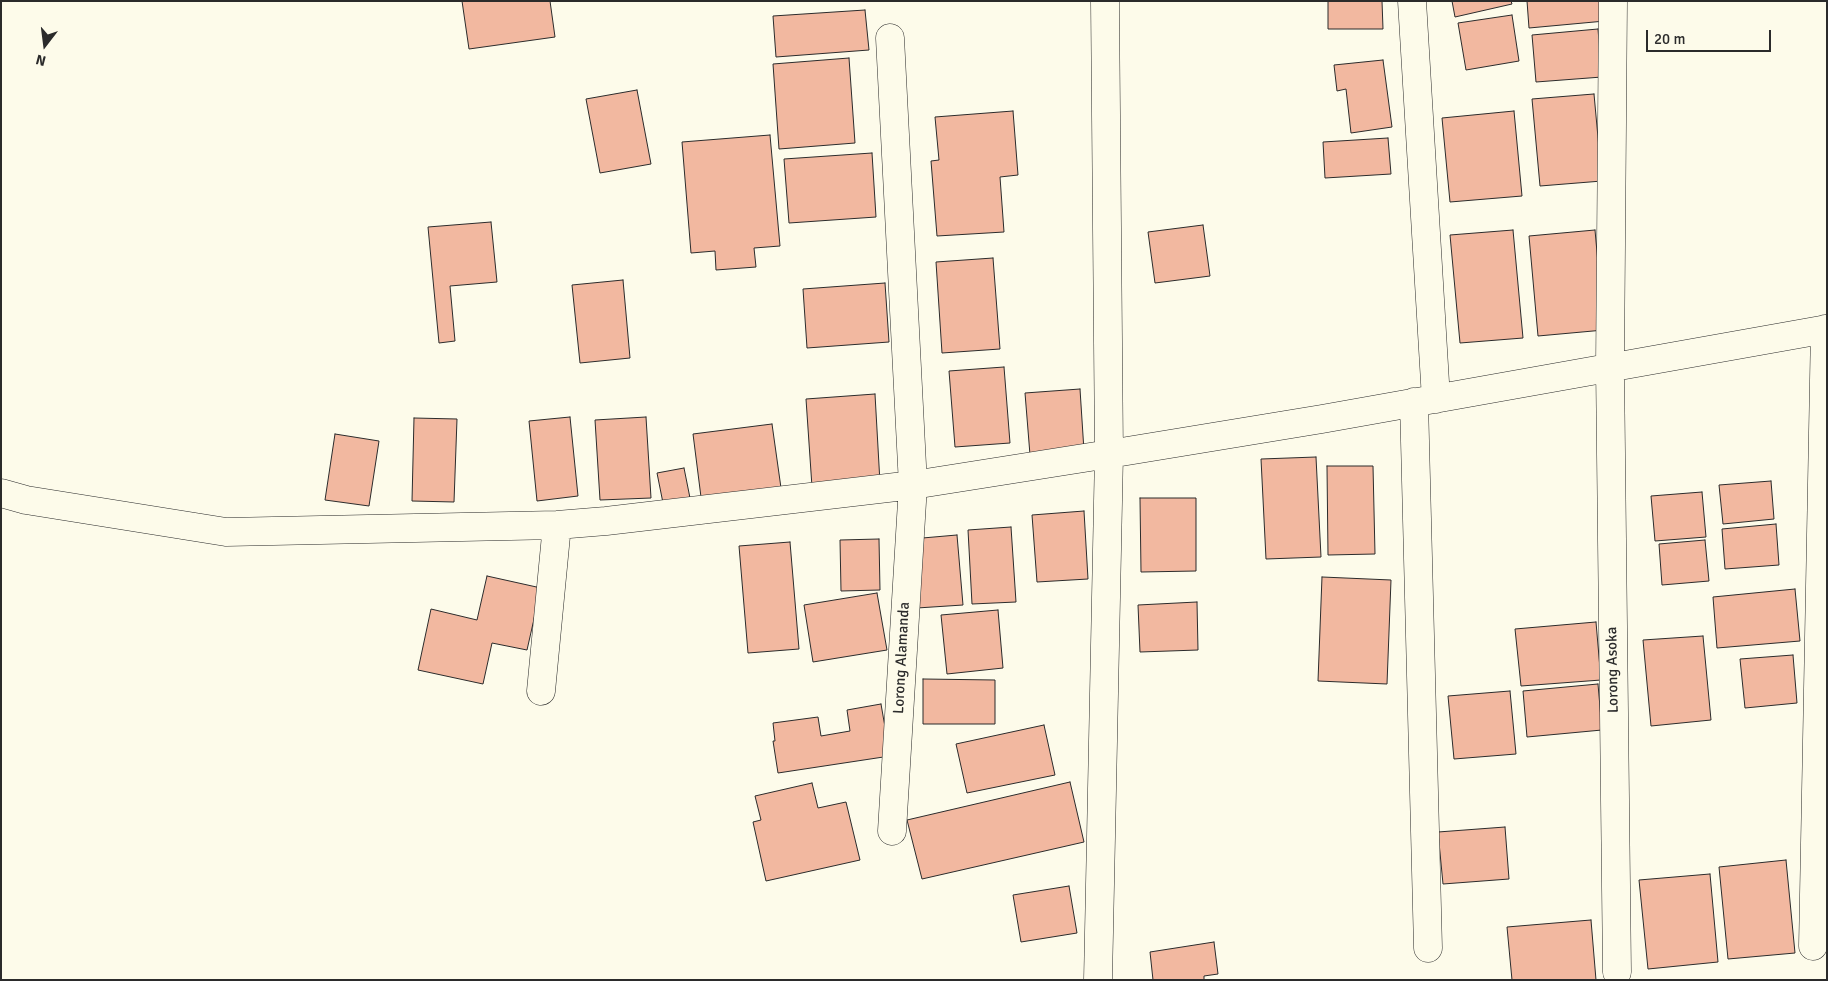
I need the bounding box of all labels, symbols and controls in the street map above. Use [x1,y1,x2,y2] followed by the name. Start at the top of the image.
[20,20,70,70] north arrow
[1648,20,1773,52] scale bar
[1654,30,1685,48] text: 20 m
[34,50,48,69] text: N
[890,602,914,714] street label: Lorong Alamanda
[1603,627,1623,713] street label: Lorong Asoka

